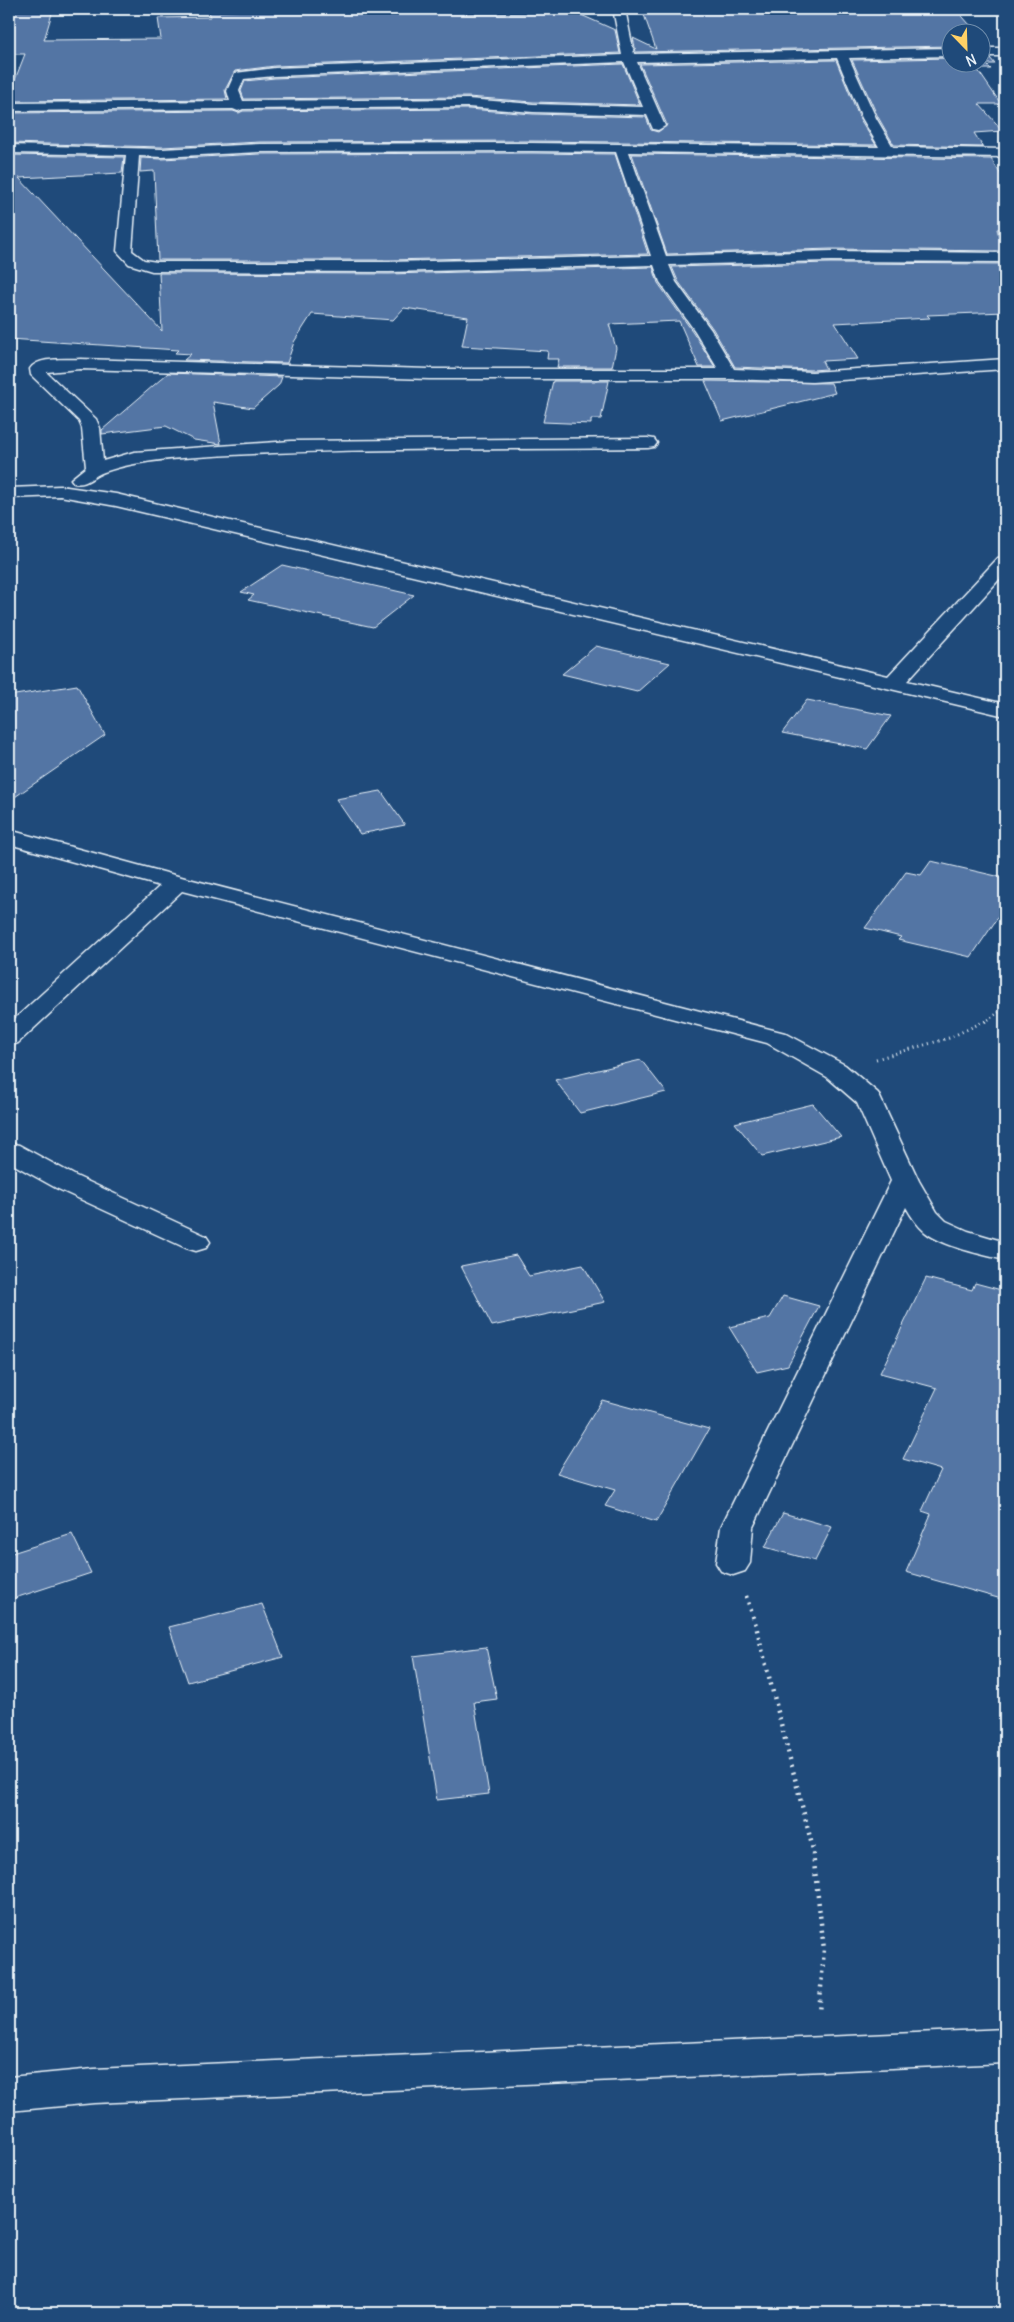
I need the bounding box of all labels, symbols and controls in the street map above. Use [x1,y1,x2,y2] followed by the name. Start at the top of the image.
[942,22,992,72] north arrow
[963,50,979,70] text: N

